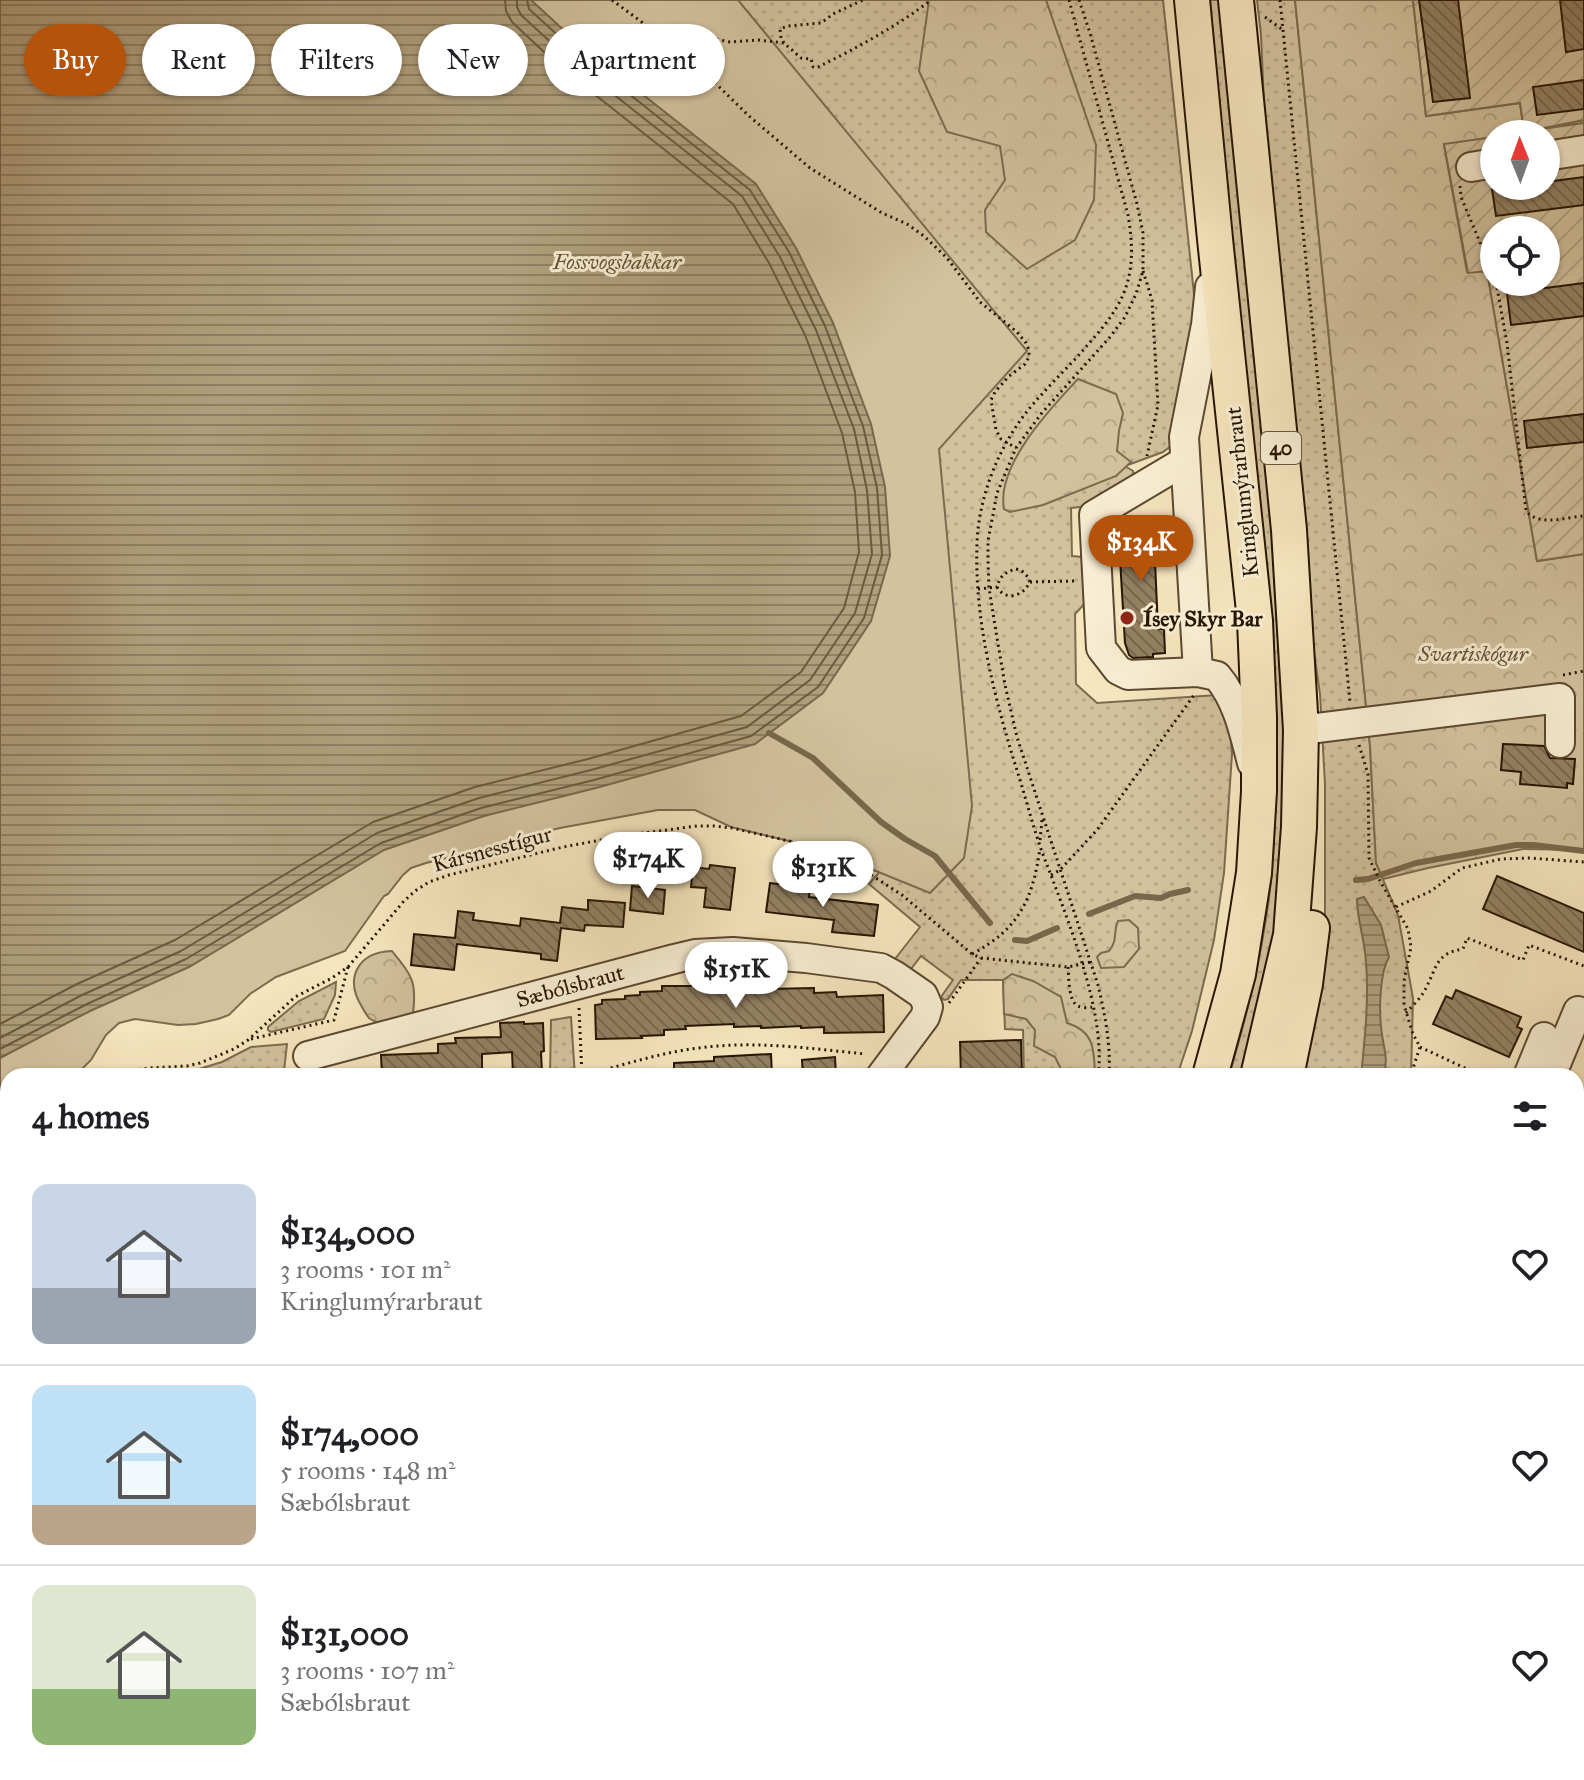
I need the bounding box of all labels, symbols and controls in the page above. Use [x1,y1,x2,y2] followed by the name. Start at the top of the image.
[24,24,126,96] chip: Buy
[142,24,255,96] chip: Rent
[271,24,402,96] chip: Filters
[418,24,528,96] chip: New
[544,24,725,96] chip: Apartment
[1480,120,1560,200] north arrow
[1480,120,1560,296] map controls
[1480,216,1560,296] button: locate
[552,248,683,275] park label: Fossvogsbakkar
[1220,405,1264,579] street label: Kringlumýrarbraut
[1261,432,1301,464] road number: 40
[1085,515,1197,583] pin: $134K
[1106,525,1176,557] text: $134K
[1143,605,1263,632] place label: Ísey Skyr Bar
[1118,609,1136,627] marker: Ísey Skyr Bar
[1417,640,1530,667] park label: Svartiskógur
[429,820,555,878] street label: Kársnesstígur
[592,832,704,900] pin: $174K
[767,841,879,909] pin: $131K
[612,842,684,874] text: $174K
[791,851,856,883] text: $131K
[680,942,792,1010] pin: $151K
[703,952,769,984] text: $151K
[513,959,627,1013] street label: Sæbólsbraut
[1508,1094,1552,1138] icon: filters
[32,1096,149,1137] text: 4 homes
[280,1212,415,1253] text: $134,000
[96,1216,192,1312] icon: home
[1508,1242,1552,1286] icon: heart
[280,1253,451,1285] text: 3 rooms · 101 m²
[280,1285,483,1317] text: Kringlumýrarbraut
[280,1413,419,1454] text: $174,000
[96,1417,192,1513] icon: home
[1508,1443,1552,1487] icon: heart
[280,1454,456,1486] text: 5 rooms · 148 m²
[280,1486,410,1518] text: Sæbólsbraut
[280,1613,409,1654] text: $131,000
[96,1617,192,1713] icon: home
[1508,1643,1552,1687] icon: heart
[280,1654,455,1686] text: 3 rooms · 107 m²
[280,1686,410,1718] text: Sæbólsbraut

